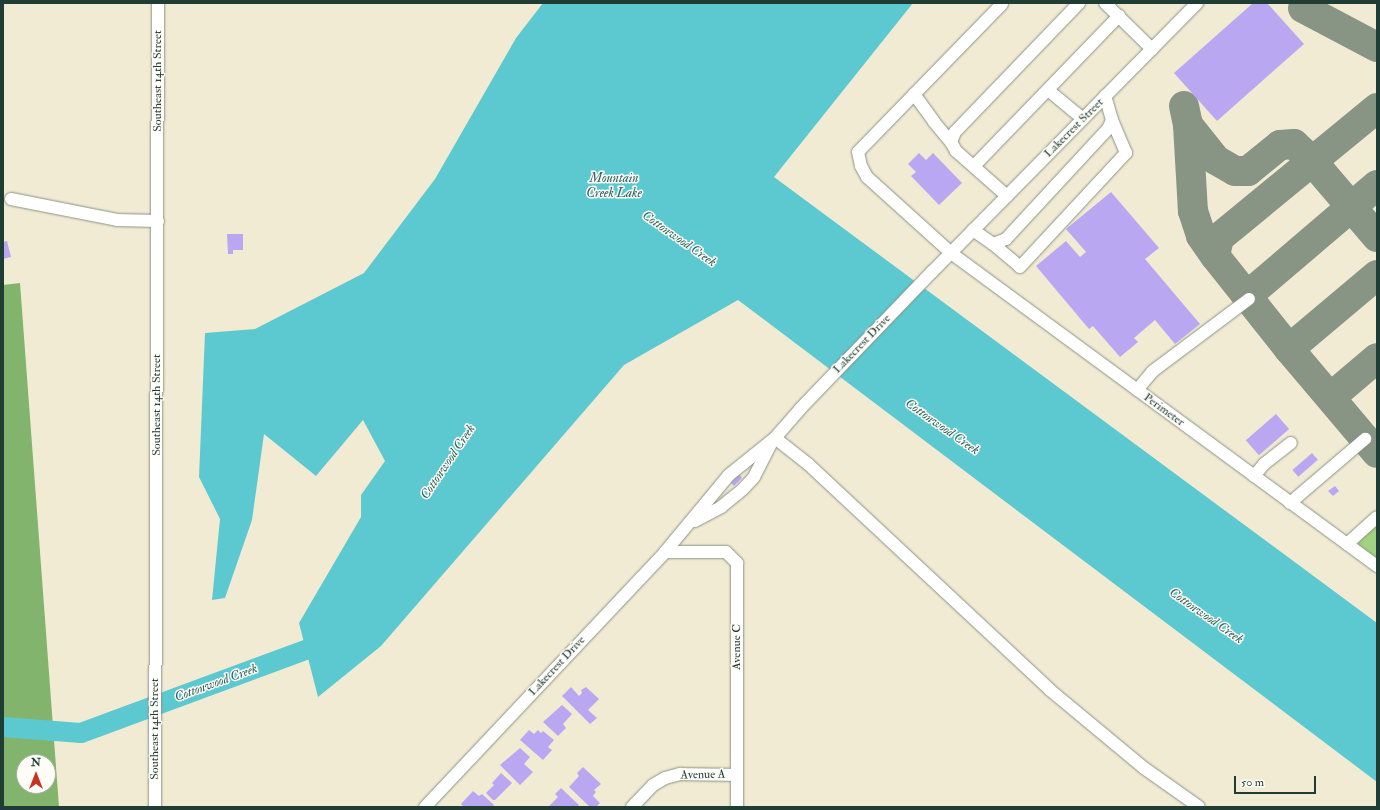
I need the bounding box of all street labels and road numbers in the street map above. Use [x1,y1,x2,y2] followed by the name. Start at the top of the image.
[151,30,165,132] street label: Southeast 14th Street
[1041,95,1107,161] street label: Lakecrest Street
[830,311,894,377] street label: Lakecrest Drive
[150,354,164,456] street label: Southeast 14th Street
[1141,390,1187,430] street label: Perimeter
[730,624,744,670] street label: Avenue C
[526,633,588,699] street label: Lakecrest Drive
[148,678,162,780] street label: Southeast 14th Street
[680,767,726,783] street label: Avenue A

